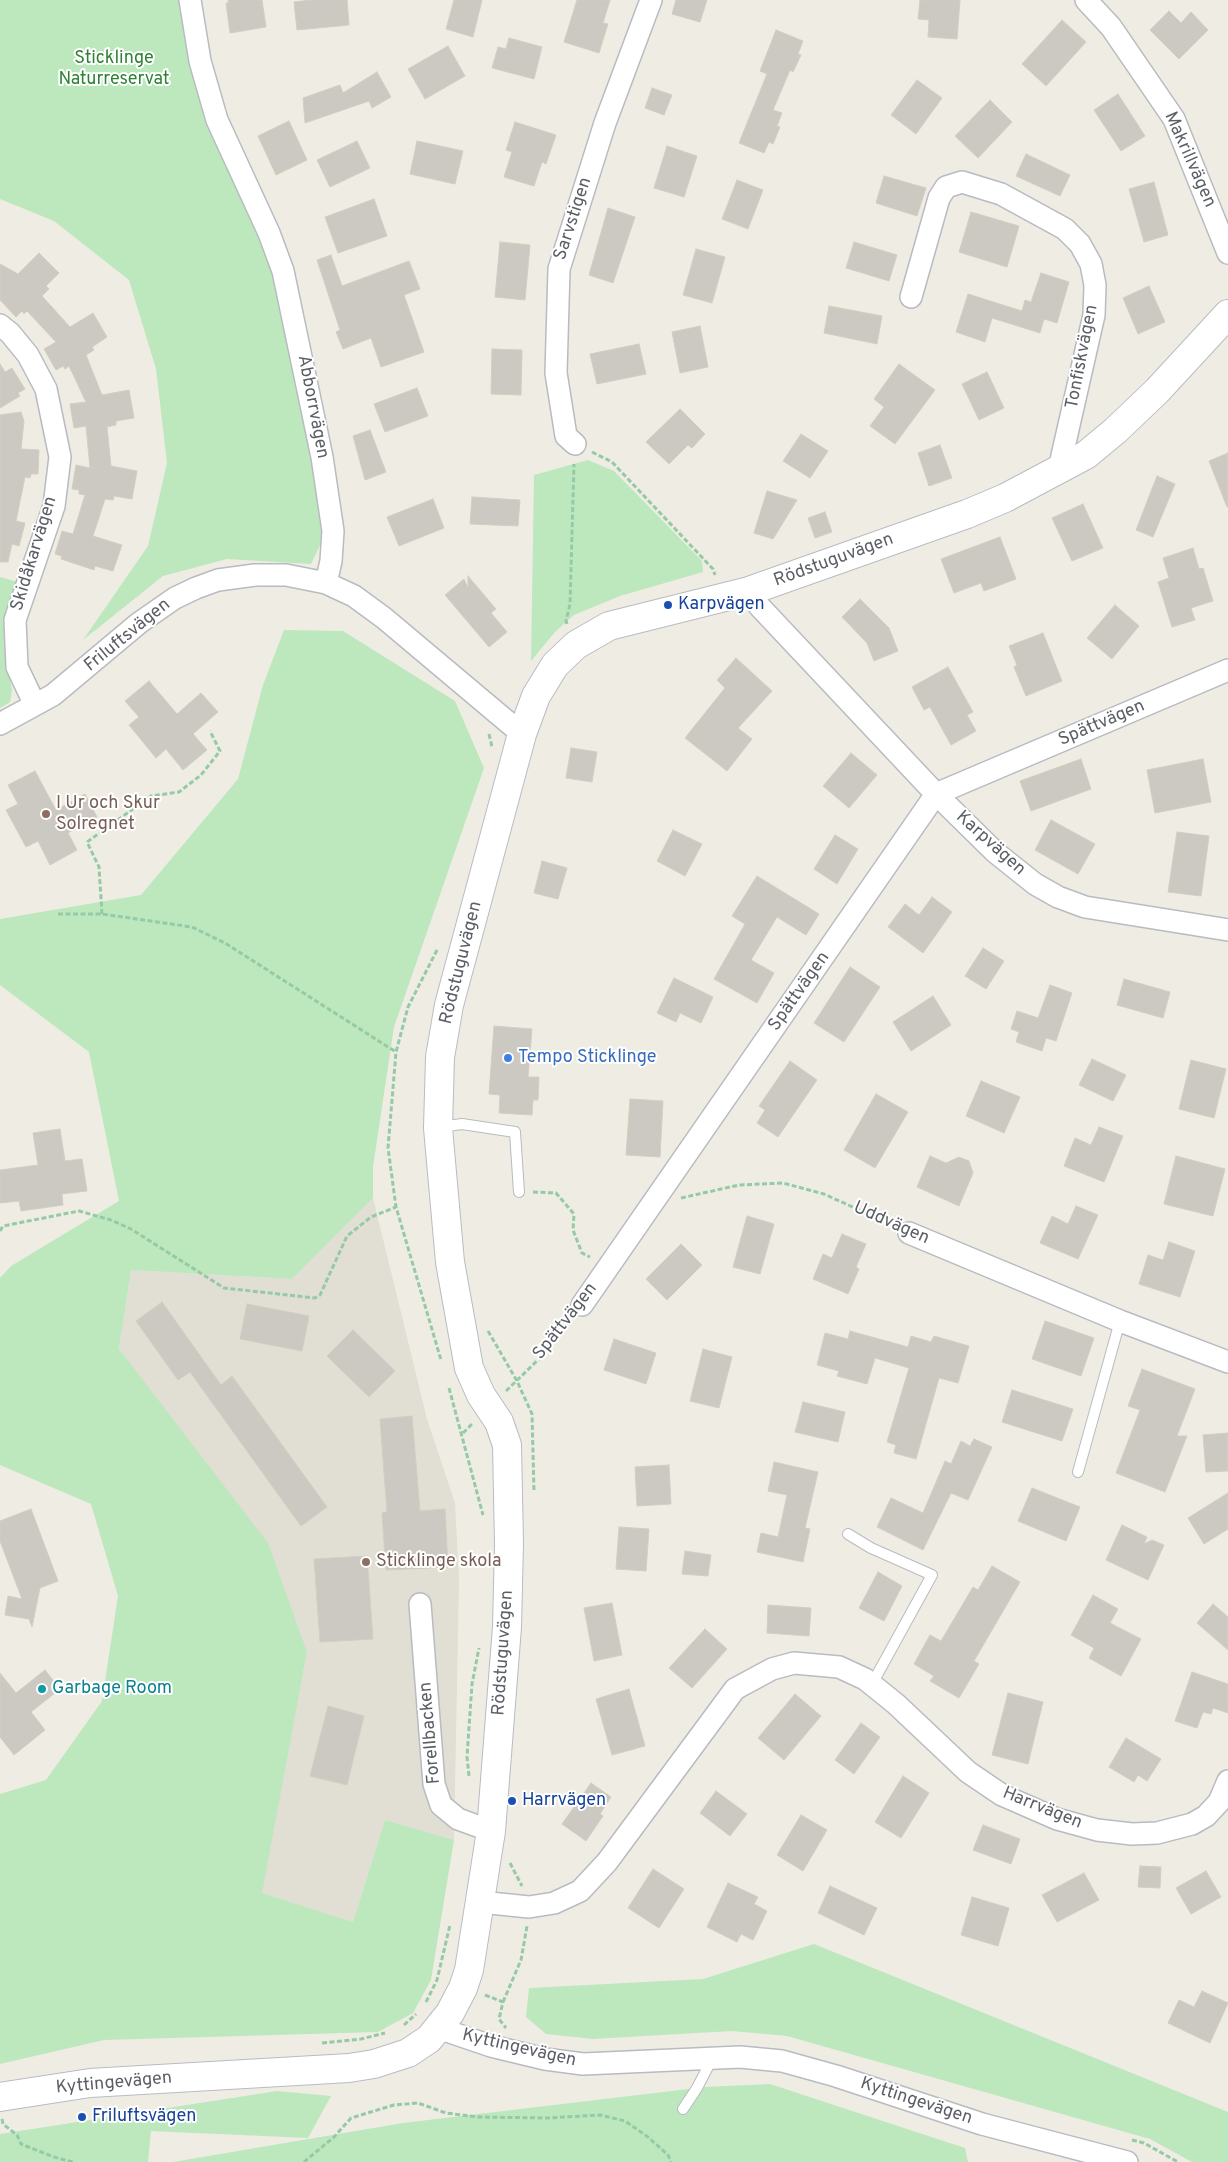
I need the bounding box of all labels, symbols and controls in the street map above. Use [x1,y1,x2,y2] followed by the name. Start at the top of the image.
[58,48,170,90] park label: Sticklinge Naturreservat
[1158,109,1220,211] street label: Makrillvägen
[550,175,598,263] street label: Sarvstigen
[1062,303,1104,411] street label: Tonfiskvägen
[291,353,333,461] street label: Abborrvägen
[7,494,63,614] street label: Skidåkarvägen
[771,529,897,593] street label: Rödstuguvägen
[678,594,765,616] place label: Karpvägen
[81,595,175,677] street label: Friluftsvägen
[662,599,674,611] marker: Karpvägen
[1056,696,1148,752] street label: Spättvägen
[56,793,160,836] place label: I Ur och Skur Solregnet
[951,807,1029,881] street label: Karpvägen
[40,808,52,820] marker: I Ur och Skur Solregnet
[436,899,488,1027] street label: Rödstuguvägen
[765,948,835,1036] street label: Spättvägen
[518,1047,657,1069] place label: Tempo Sticklinge
[502,1052,514,1064] marker: Tempo Sticklinge
[850,1198,932,1250] street label: Uddvägen
[529,1279,603,1365] street label: Spättvägen
[376,1551,502,1573] place label: Sticklinge skola
[360,1556,372,1568] marker: Sticklinge skola
[489,1589,519,1717] street label: Rödstuguvägen
[52,1678,172,1700] place label: Garbage Room
[416,1681,446,1785] street label: Forellbacken
[36,1683,48,1695] marker: Garbage Room
[999,1783,1085,1835] street label: Harrvägen
[522,1790,606,1812] place label: Harrvägen
[506,1795,518,1807] marker: Harrvägen
[460,2025,578,2073] street label: Kyttingevägen
[55,2068,173,2100] street label: Kyttingevägen
[857,2074,975,2130] street label: Kyttingevägen
[92,2106,196,2128] place label: Friluftsvägen
[76,2111,88,2123] marker: Friluftsvägen

